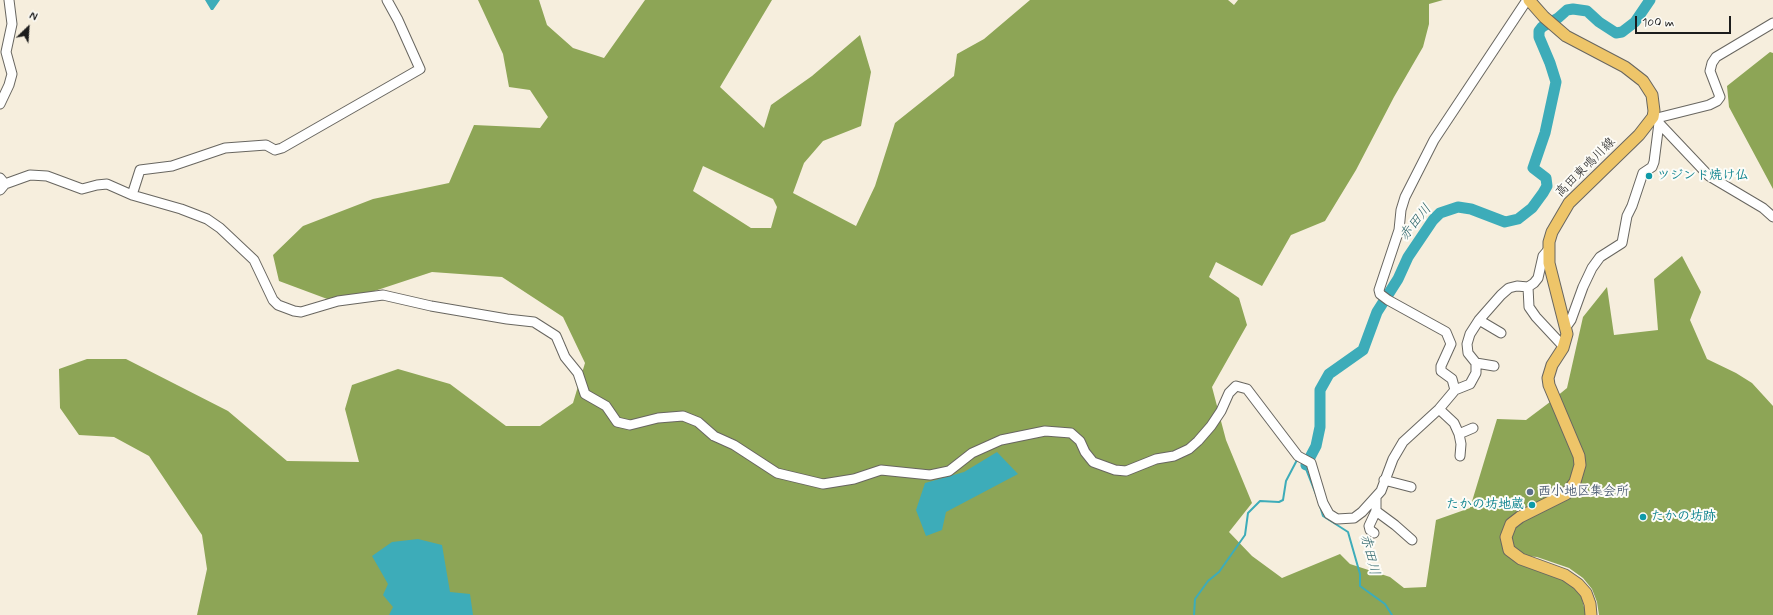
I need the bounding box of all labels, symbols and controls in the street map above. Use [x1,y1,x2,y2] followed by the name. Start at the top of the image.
[8,8,48,48] north arrow
[1637,8,1733,34] scale bar
[27,9,39,25] text: N
[1642,15,1674,31] text: 100 m
[1553,135,1619,201] street label: 高田東鳴川線
[1657,168,1748,184] place label: ツジンド焼け仏
[1644,171,1654,181] marker: ツジンド焼け仏
[1396,201,1436,245] water label: 赤田川
[1538,484,1629,500] place label: 西小地区集会所
[1525,487,1535,497] marker: 西小地区集会所
[1446,497,1524,513] place label: たかの坊地蔵
[1527,500,1537,510] marker: たかの坊地蔵
[1651,509,1716,525] place label: たかの坊跡
[1638,512,1648,522] marker: たかの坊跡
[1356,533,1382,577] water label: 赤田川

